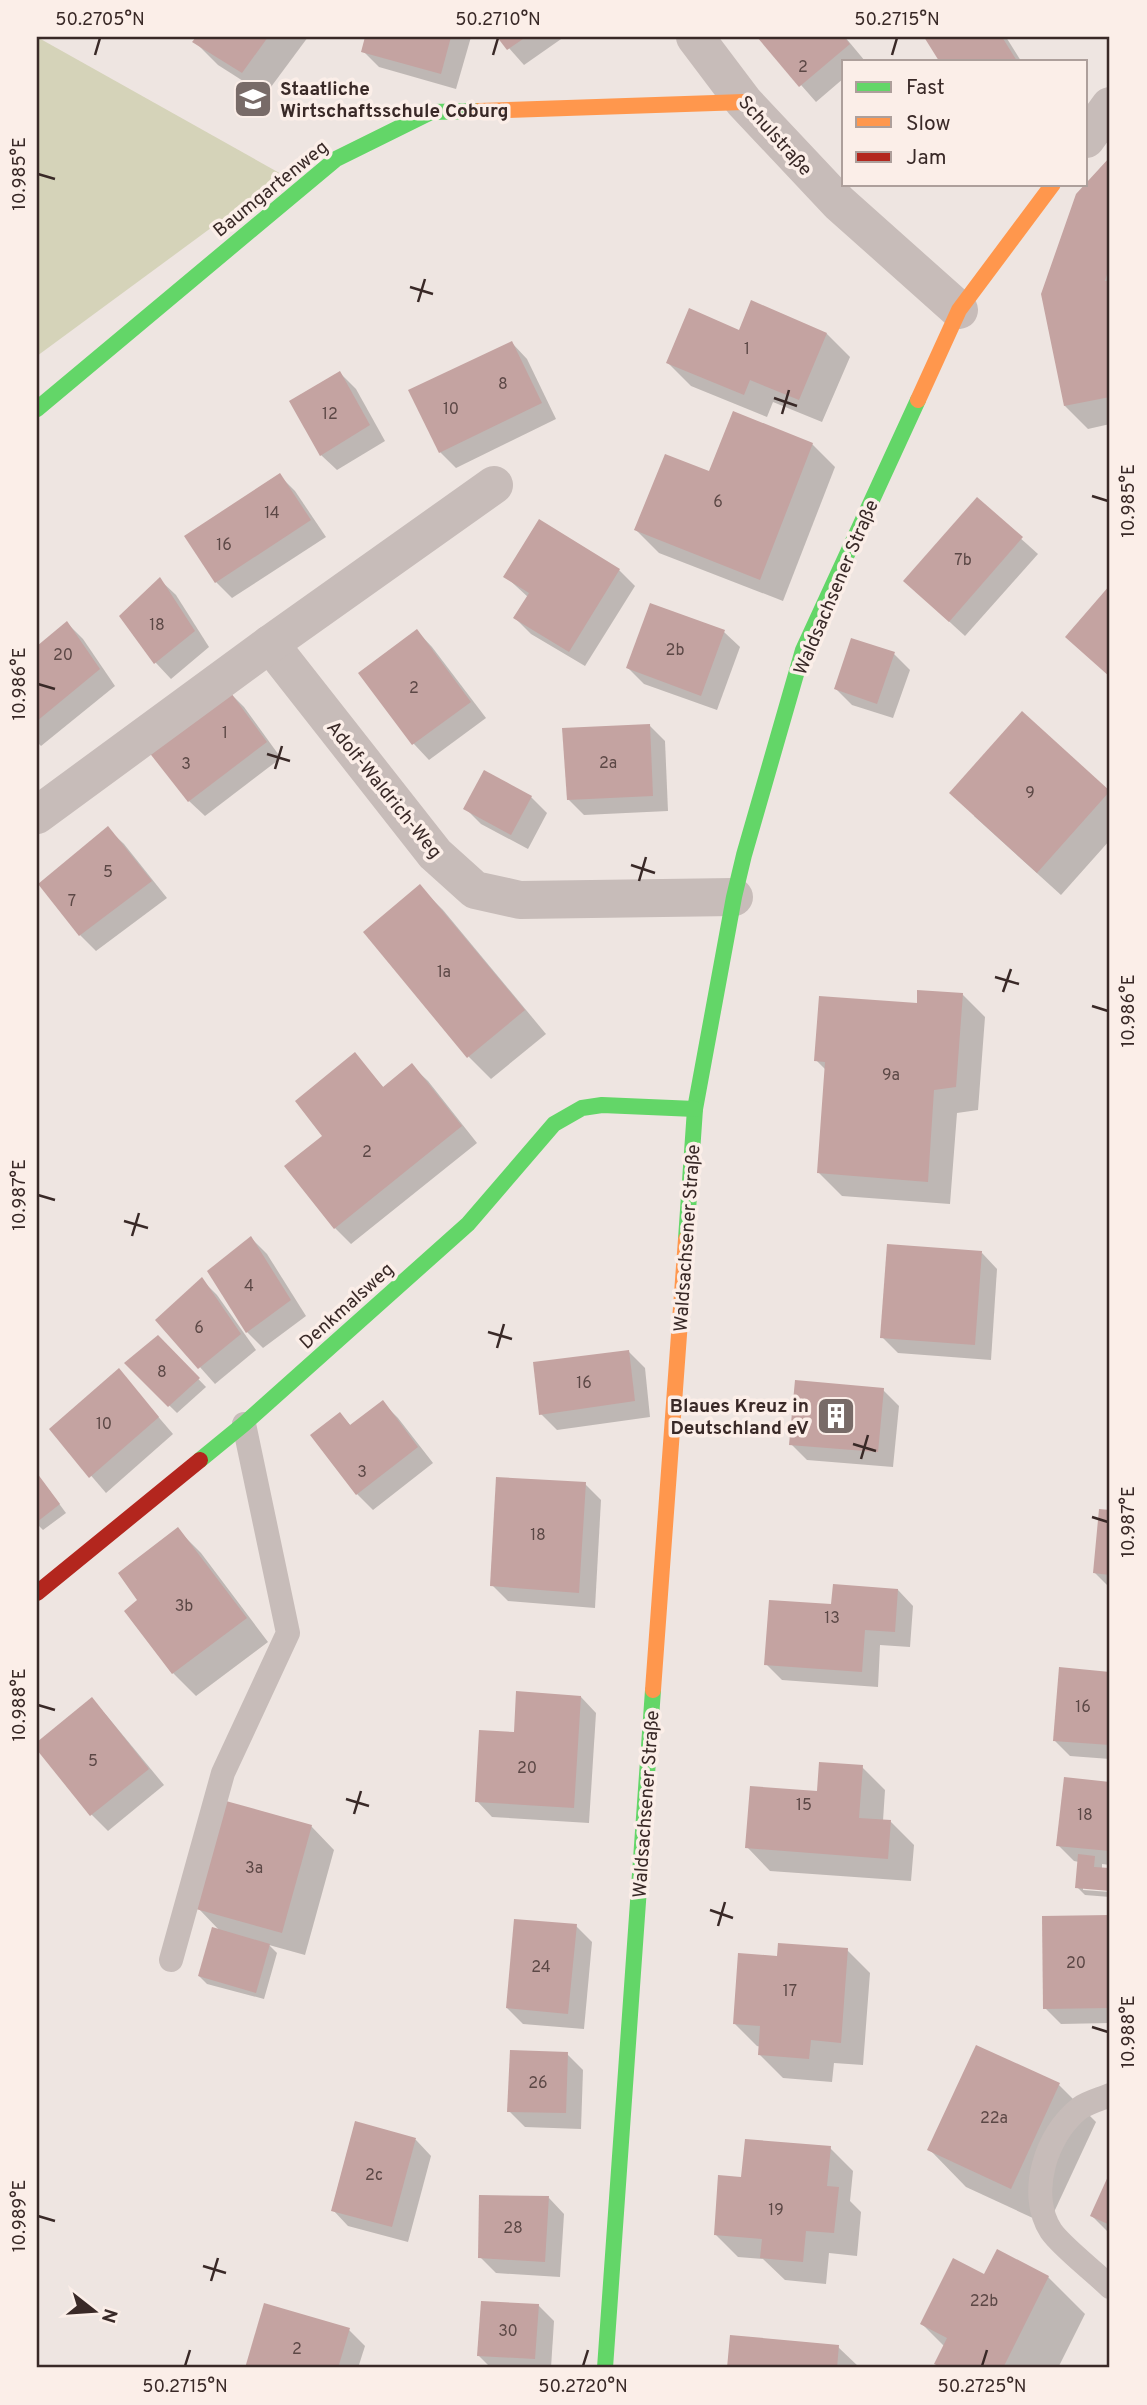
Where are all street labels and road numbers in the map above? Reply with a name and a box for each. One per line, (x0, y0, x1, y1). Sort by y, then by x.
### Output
street label: Schulstraße (732, 91, 817, 181)
street label: Baumgartenweg (209, 136, 334, 243)
street label: Waldsachsener Straße (789, 497, 885, 679)
street label: Adolf-Waldrich-Weg (321, 717, 446, 864)
street label: Waldsachsener Straße (669, 1144, 707, 1333)
street label: Denkmalsweg (295, 1258, 399, 1355)
street label: Waldsachsener Straße (628, 1710, 666, 1899)

